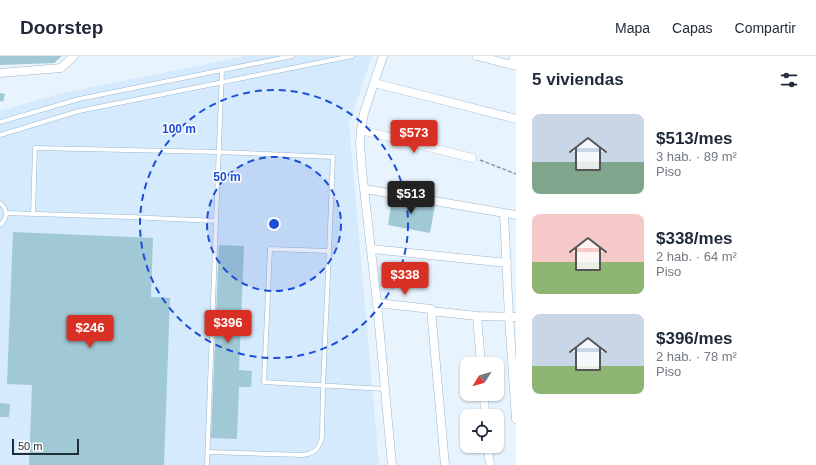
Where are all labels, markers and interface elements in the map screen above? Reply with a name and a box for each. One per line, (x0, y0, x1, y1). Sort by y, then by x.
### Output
text: Doorstep (20, 17, 103, 38)
text: Mapa (615, 20, 650, 36)
text: Capas (672, 20, 713, 36)
text: Compartir (735, 20, 796, 36)
icon: filters (778, 69, 800, 91)
text: 5 viviendas (532, 70, 624, 89)
pin: $573 (390, 120, 438, 154)
text: 100 m (162, 122, 196, 136)
text: $573 (400, 125, 428, 140)
text: $513/mes (656, 129, 733, 148)
icon: home (564, 130, 612, 178)
text: 3 hab. · 89 m² (656, 149, 737, 164)
text: Piso (656, 164, 681, 179)
text: 50 m (213, 170, 241, 184)
pin: $513 (387, 181, 435, 215)
text: $513 (397, 186, 425, 201)
centre of rings (267, 217, 281, 231)
text: $338/mes (656, 229, 733, 248)
icon: home (564, 230, 612, 278)
text: 2 hab. · 64 m² (656, 249, 737, 264)
pin: $338 (381, 262, 429, 296)
text: Piso (656, 264, 681, 279)
text: $338 (391, 267, 419, 282)
pin: $396 (204, 310, 252, 344)
pin: $246 (66, 315, 114, 349)
text: $396 (214, 315, 242, 330)
text: $246 (76, 320, 104, 335)
text: $396/mes (656, 329, 733, 348)
icon: home (564, 330, 612, 378)
text: 2 hab. · 78 m² (656, 349, 737, 364)
north arrow (460, 357, 504, 401)
map controls (460, 357, 504, 453)
text: Piso (656, 364, 681, 379)
button: locate (460, 409, 504, 453)
scale bar (12, 437, 79, 456)
text: 50 m (18, 440, 42, 452)

